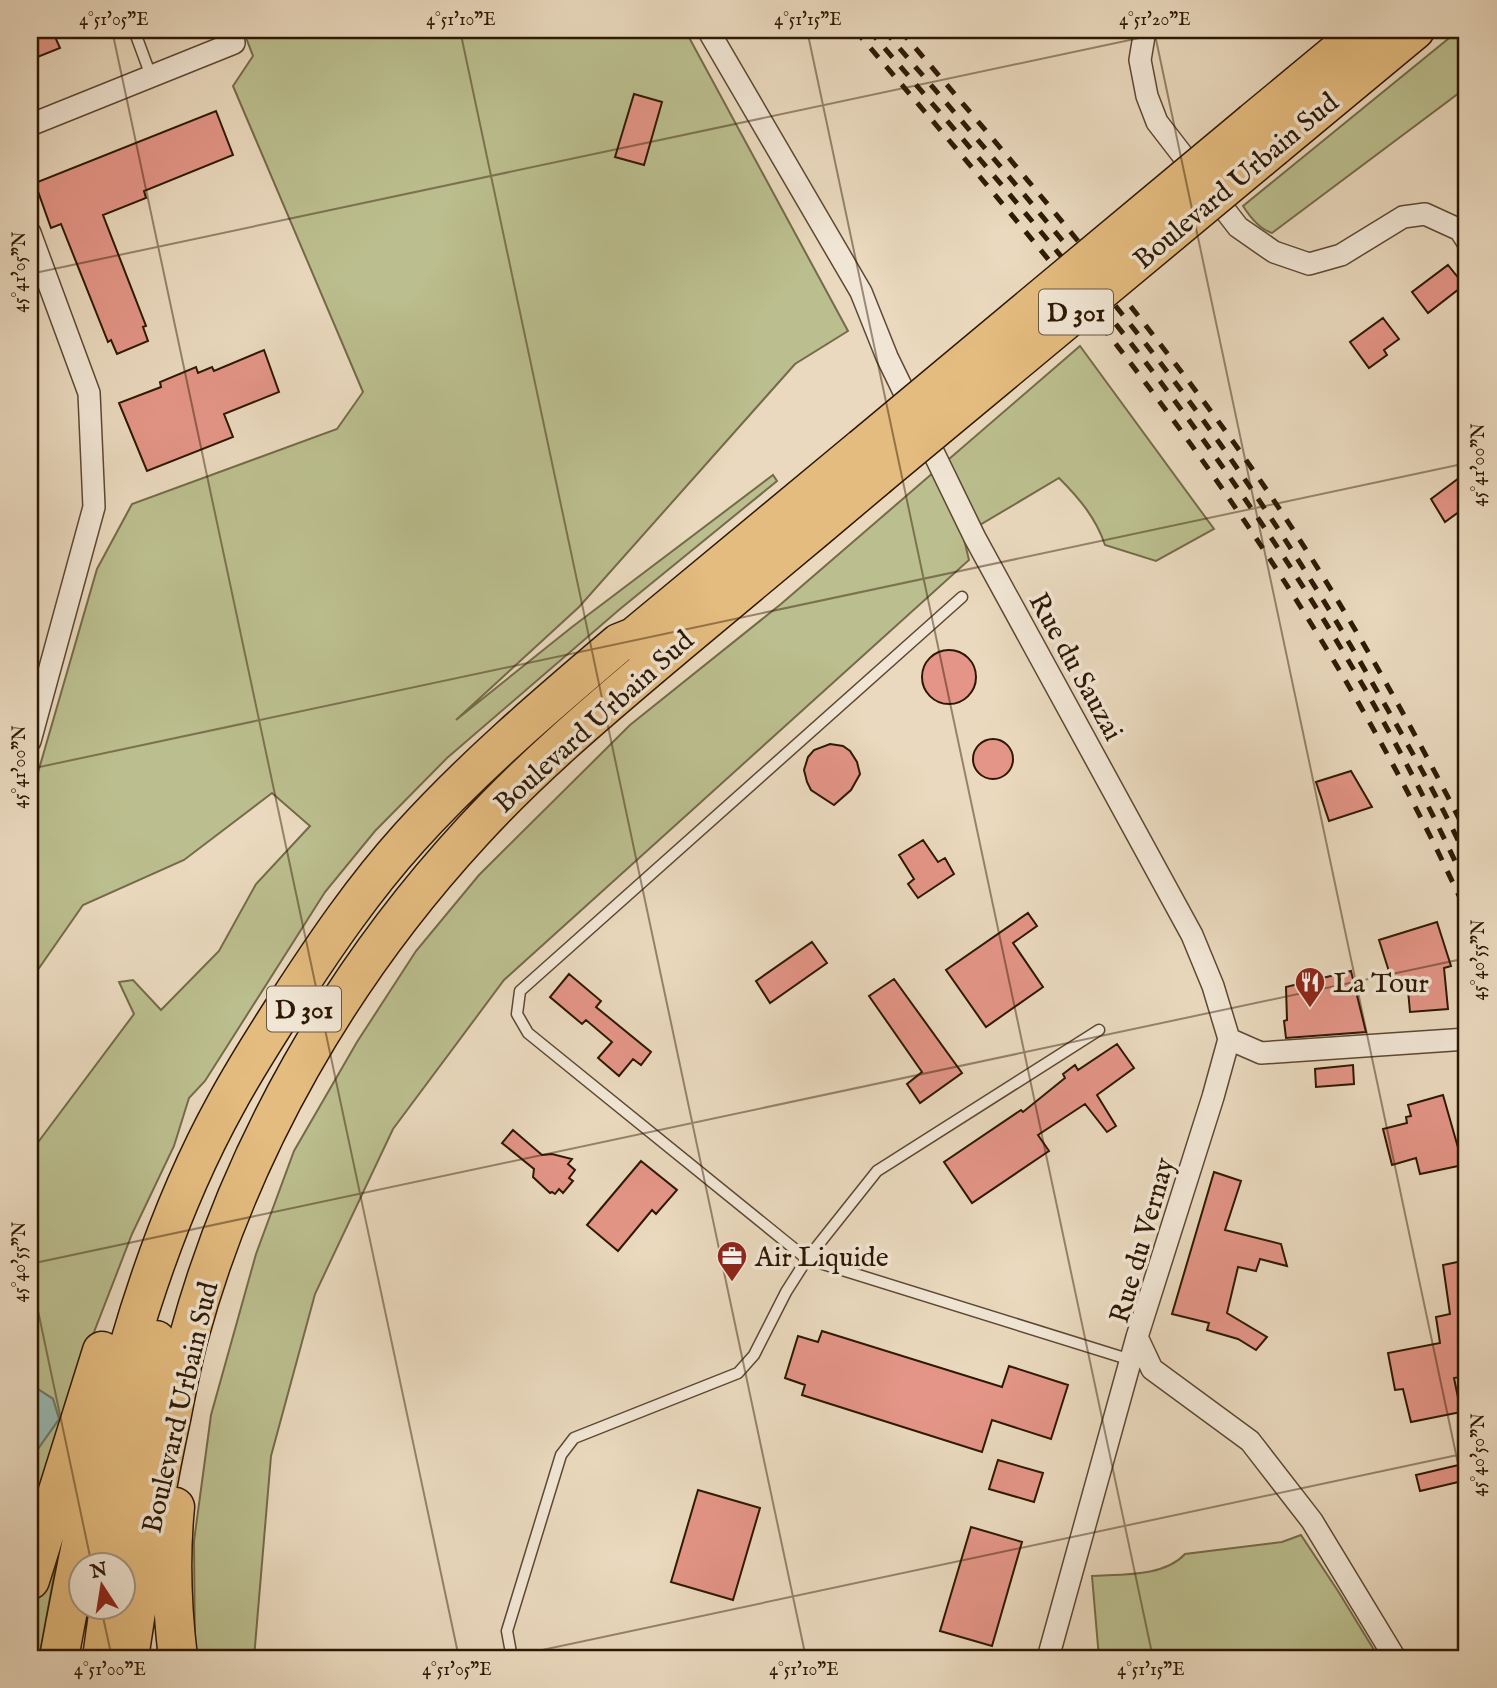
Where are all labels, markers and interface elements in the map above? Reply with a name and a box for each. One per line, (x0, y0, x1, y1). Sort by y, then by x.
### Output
text: 4°51'05"E (79, 9, 149, 32)
text: 4°51'10"E (426, 9, 496, 32)
text: 4°51'15"E (774, 9, 842, 32)
text: 4°51'20"E (1119, 9, 1191, 32)
street label: Boulevard Urbain Sud (1127, 86, 1346, 278)
text: 45°41'05"N (9, 231, 32, 313)
road number: D 301 (1039, 290, 1113, 334)
text: 45°41'00"N (1468, 423, 1491, 507)
street label: Rue du Sauzai (1020, 587, 1130, 747)
street label: Boulevard Urbain Sud (488, 624, 702, 822)
text: 45°41'00"N (9, 725, 32, 809)
text: 45°40'55"N (1468, 919, 1491, 1001)
restaurant icon: La Tour (1293, 965, 1327, 1009)
place label: La Tour (1333, 967, 1429, 1002)
road number: D 301 (267, 986, 341, 1032)
street label: Rue du Vernay (1103, 1154, 1184, 1328)
text: 45°40'55"N (9, 1221, 32, 1303)
office icon: Air Liquide (715, 1239, 749, 1283)
place label: Air Liquide (754, 1241, 889, 1276)
street label: Boulevard Urbain Sud (135, 1278, 227, 1537)
text: 45°40'50"N (1468, 1413, 1491, 1497)
north arrow (66, 1552, 136, 1622)
text: N (87, 1558, 110, 1585)
text: 4°51'00"E (74, 1659, 146, 1682)
text: 4°51'05"E (422, 1659, 492, 1682)
text: 4°51'10"E (769, 1659, 839, 1682)
text: 4°51'15"E (1117, 1659, 1185, 1682)

